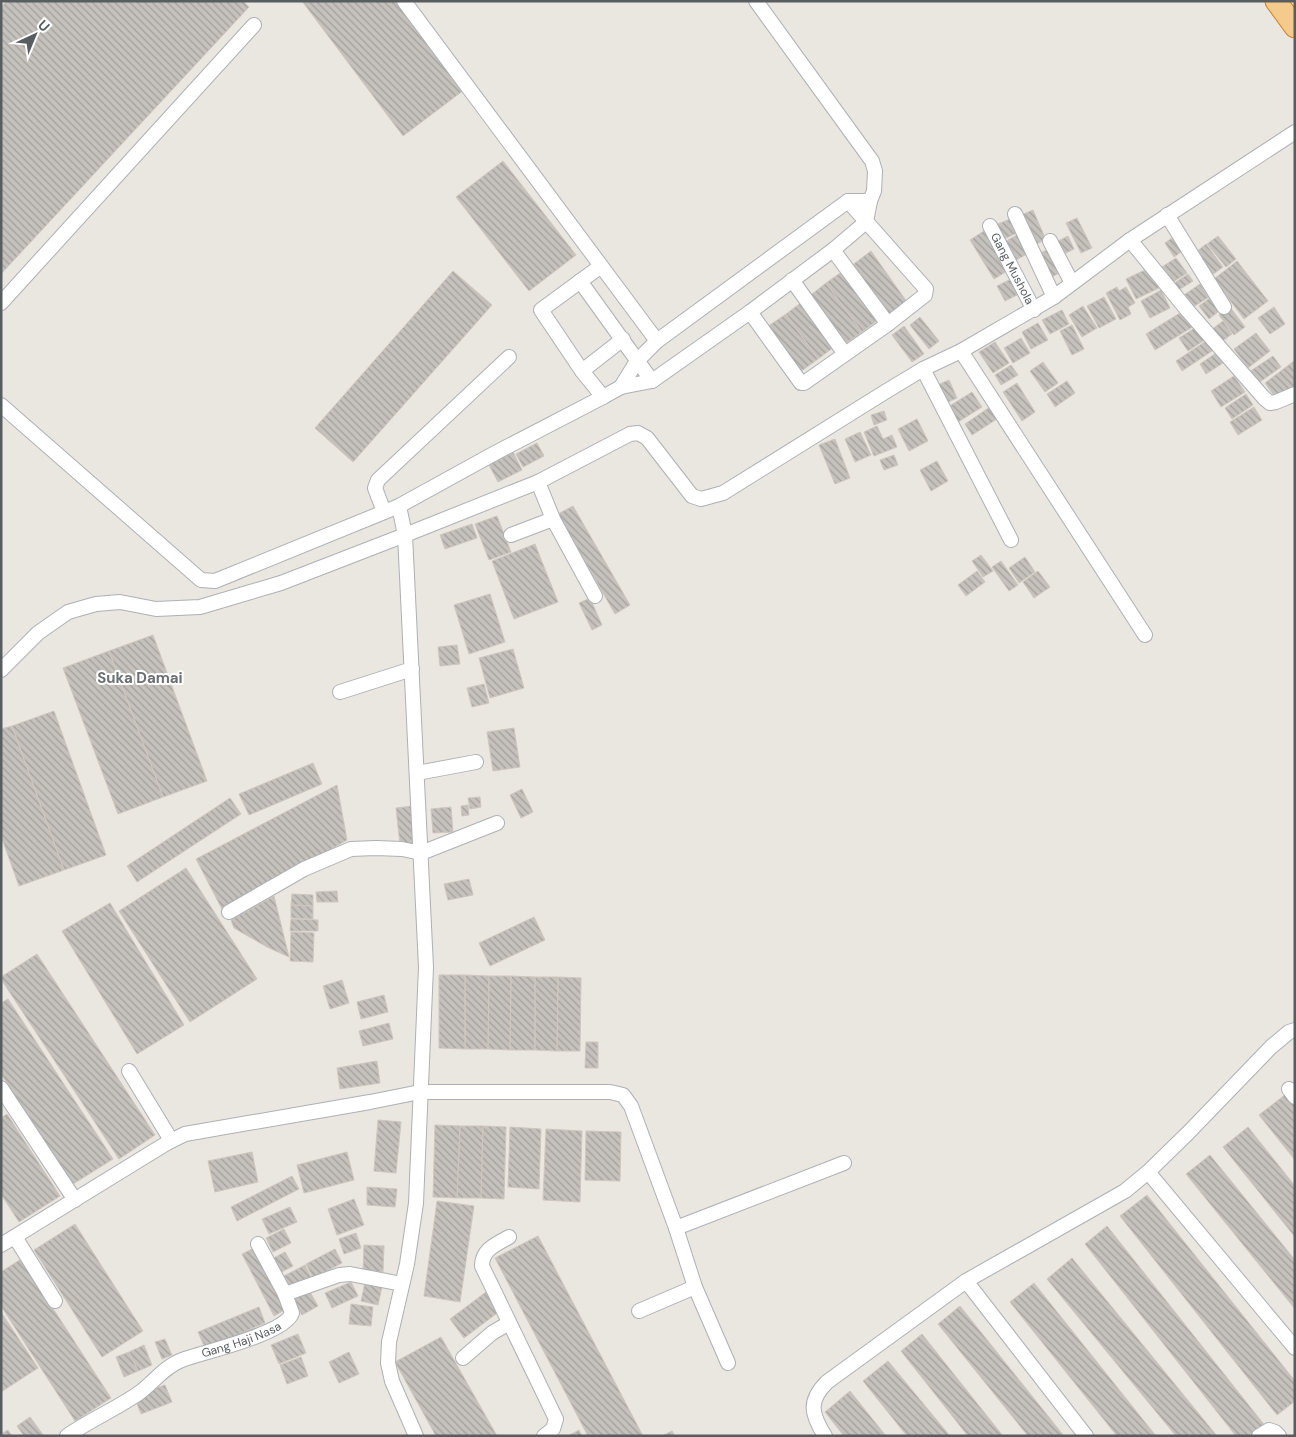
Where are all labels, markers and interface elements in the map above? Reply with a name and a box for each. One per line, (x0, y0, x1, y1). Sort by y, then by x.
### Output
north arrow (10, 10, 60, 60)
text: U (34, 16, 54, 35)
street label: Gang Mushola (987, 230, 1038, 307)
district label: Suka Damai (97, 668, 183, 688)
street label: Gang Haji Nasa (200, 1318, 284, 1361)

